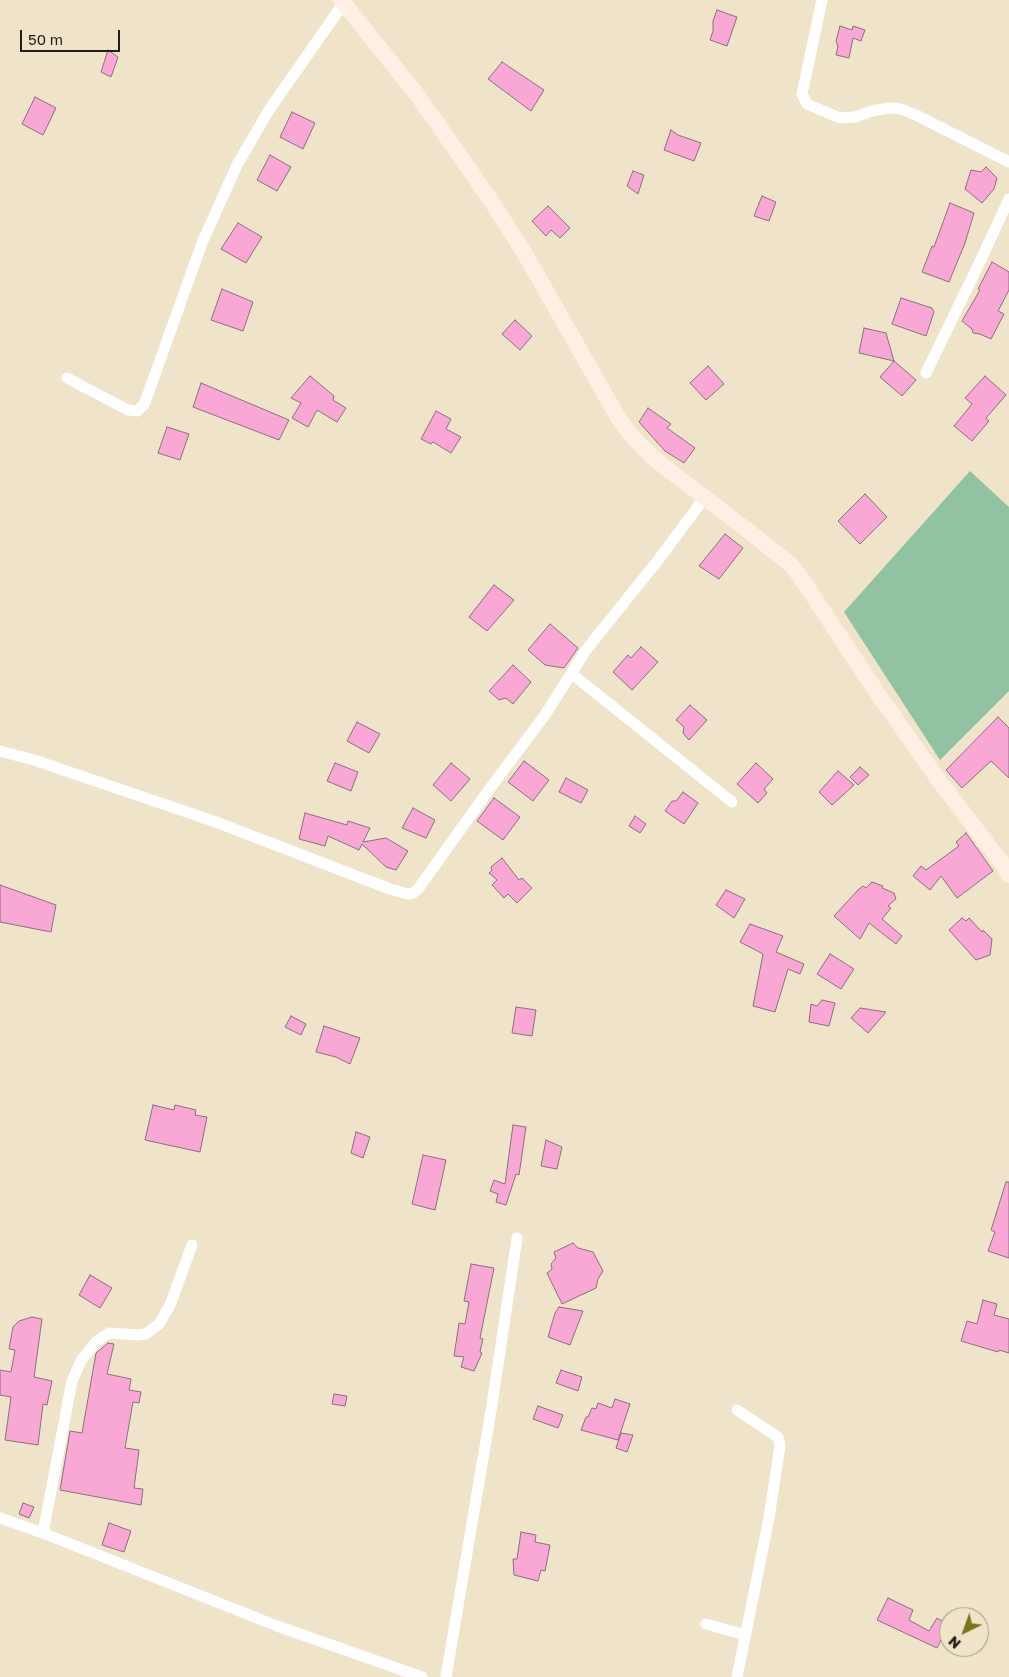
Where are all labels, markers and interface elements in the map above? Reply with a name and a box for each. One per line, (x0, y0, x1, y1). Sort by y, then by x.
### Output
scale bar (22, 20, 122, 52)
text: 50 m (28, 30, 63, 48)
north arrow (939, 1607, 989, 1657)
text: N (945, 1633, 964, 1653)

